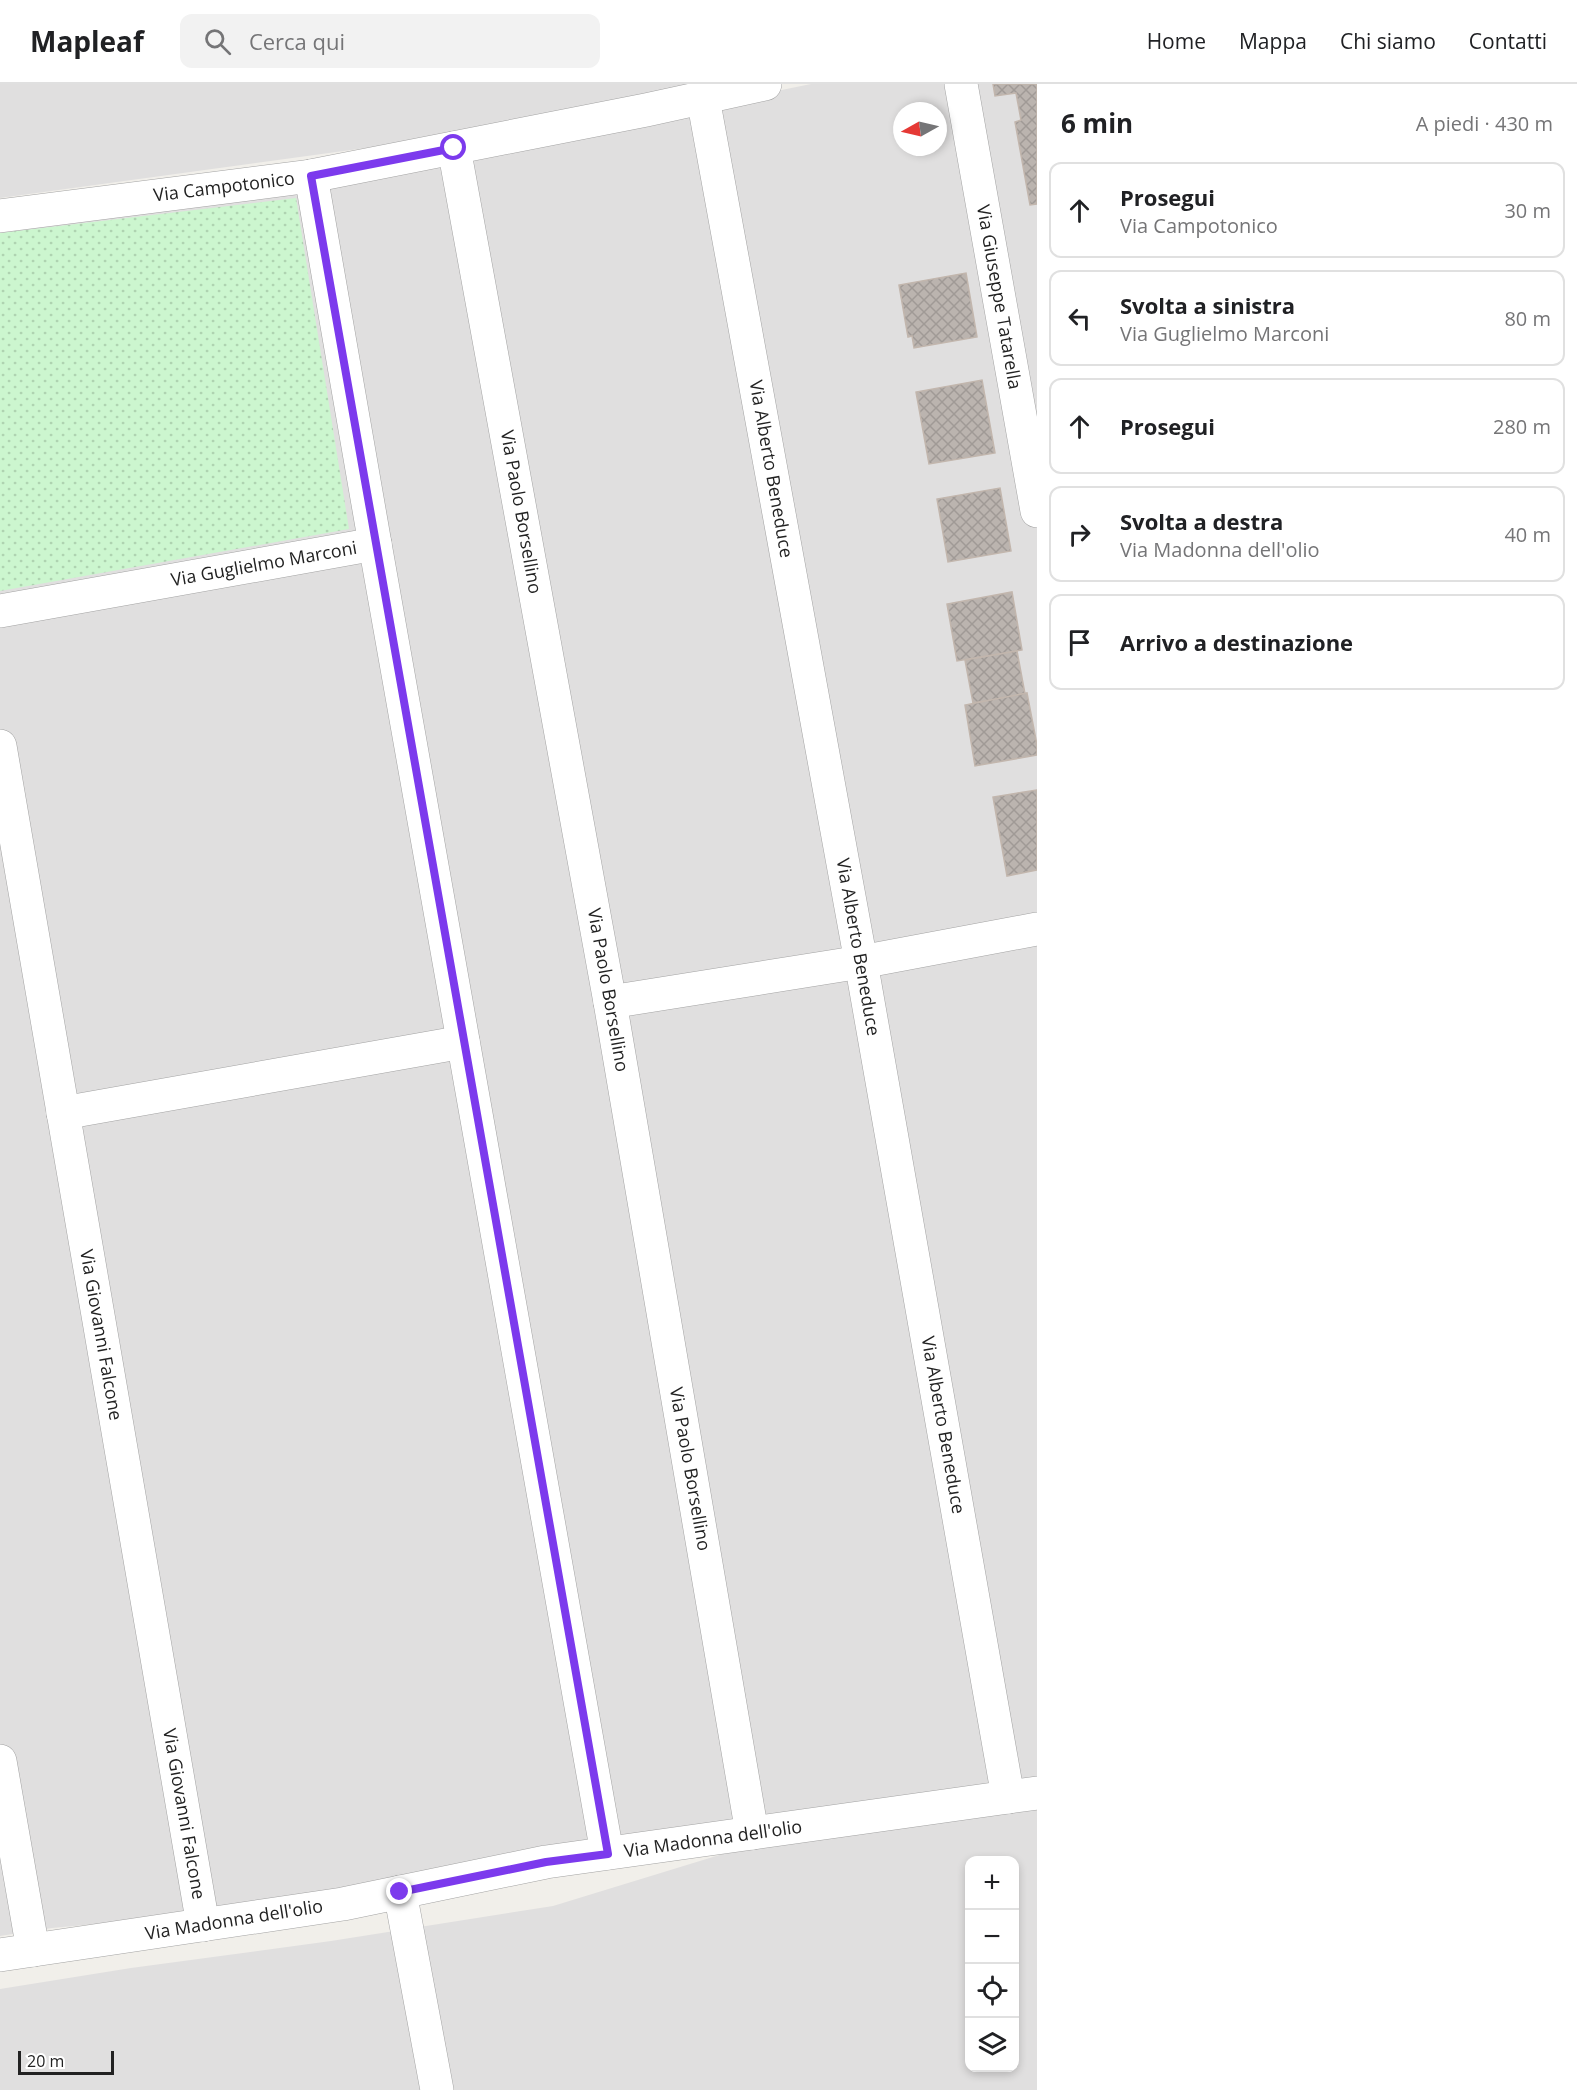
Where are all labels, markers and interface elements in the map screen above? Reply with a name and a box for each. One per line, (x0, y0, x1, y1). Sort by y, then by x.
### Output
search box (180, 14, 600, 68)
text: Mapleaf (30, 22, 144, 60)
icon: search (201, 25, 234, 58)
text: Cerca qui (249, 26, 345, 56)
text: Home (1147, 27, 1206, 55)
text: Mappa (1239, 27, 1307, 55)
text: Chi siamo (1340, 27, 1436, 55)
text: Contatti (1469, 27, 1547, 55)
north arrow (893, 102, 947, 156)
text: 6 min (1061, 105, 1133, 141)
text: A piedi · 430 m (1416, 110, 1553, 137)
route start (440, 134, 466, 160)
street label: Via Campotonico (152, 165, 296, 207)
text: Prosegui (1120, 182, 1215, 212)
icon: ahead (1063, 194, 1096, 227)
text: 30 m (1504, 197, 1551, 224)
street label: Via Giuseppe Tatarella (972, 203, 1028, 391)
text: Via Campotonico (1120, 212, 1278, 239)
text: Svolta a sinistra (1120, 290, 1295, 320)
icon: left (1063, 302, 1096, 335)
text: 80 m (1504, 305, 1551, 332)
text: Via Guglielmo Marconi (1120, 320, 1329, 347)
street label: Via Alberto Beneduce (745, 378, 799, 560)
icon: ahead (1063, 410, 1096, 443)
text: Prosegui (1120, 411, 1215, 441)
text: 280 m (1493, 413, 1551, 440)
street label: Via Paolo Borsellino (496, 428, 548, 595)
text: Svolta a destra (1120, 506, 1283, 536)
icon: right (1063, 518, 1096, 551)
text: 40 m (1504, 521, 1551, 548)
street label: Via Guglielmo Marconi (169, 535, 359, 591)
text: Via Madonna dell'olio (1120, 536, 1320, 563)
icon: arrive (1063, 626, 1096, 659)
text: Arrivo a destinazione (1120, 627, 1353, 657)
street label: Via Alberto Beneduce (832, 856, 886, 1038)
street label: Via Paolo Borsellino (583, 906, 635, 1073)
street label: Via Giovanni Falcone (75, 1247, 129, 1422)
street label: Via Alberto Beneduce (917, 1334, 971, 1516)
street label: Via Paolo Borsellino (665, 1385, 717, 1552)
street label: Via Giovanni Falcone (158, 1726, 212, 1901)
street label: Via Madonna dell'olio (622, 1814, 803, 1862)
map controls (965, 1856, 1019, 2072)
button: + (965, 1856, 1019, 1910)
route end (386, 1878, 412, 1904)
street label: Via Madonna dell'olio (143, 1893, 324, 1945)
button: − (965, 1910, 1019, 1964)
button: locate (965, 1964, 1019, 2018)
button: layers (965, 2018, 1019, 2072)
scale bar (18, 2048, 114, 2076)
text: 20 m (27, 2050, 64, 2072)

